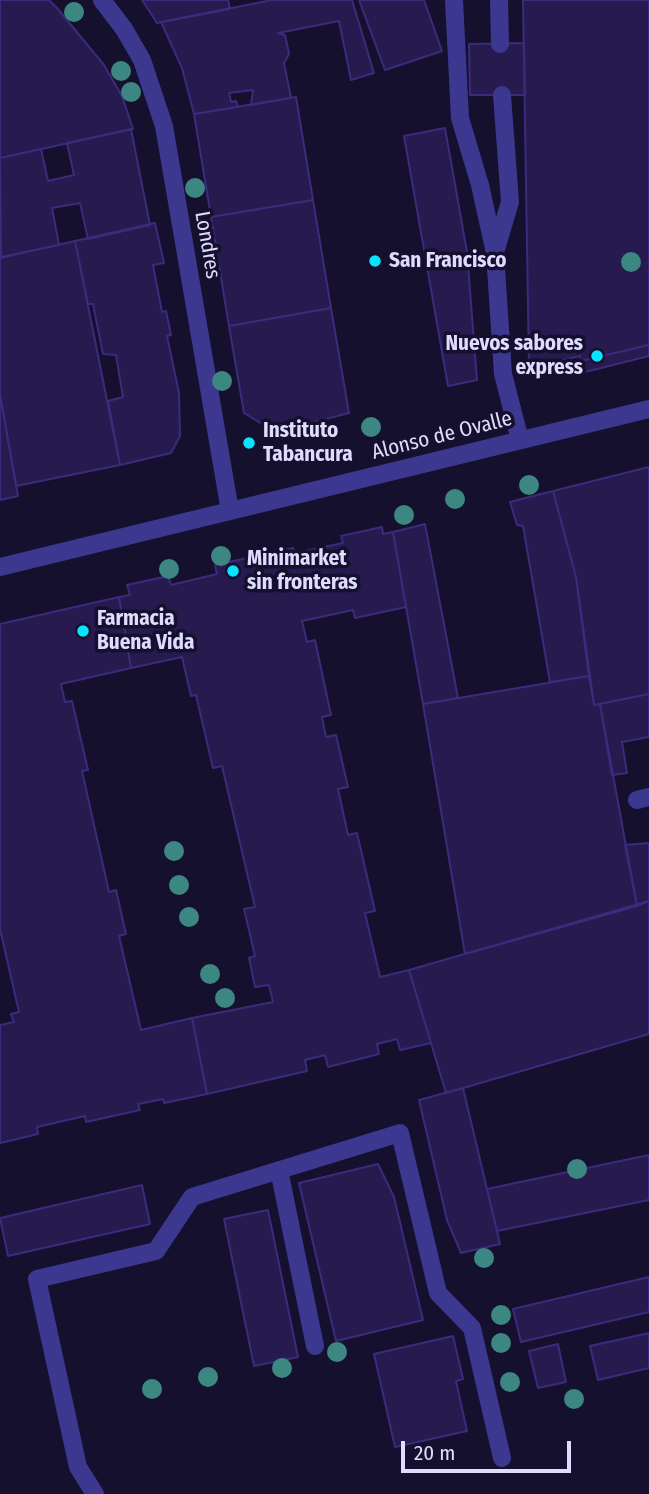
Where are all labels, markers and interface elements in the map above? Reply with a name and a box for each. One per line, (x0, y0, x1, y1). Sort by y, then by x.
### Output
street label: Londres (189, 209, 225, 281)
place label: San Francisco (389, 248, 506, 274)
marker: San Francisco (367, 253, 383, 269)
place label: Nuevos sabores express (445, 331, 583, 381)
marker: Nuevos sabores express (589, 348, 605, 364)
street label: Alonso de Ovalle (369, 406, 515, 466)
place label: Instituto Tabancura (263, 418, 353, 468)
marker: Instituto Tabancura (241, 435, 257, 451)
place label: Minimarket sin fronteras (247, 546, 358, 596)
marker: Minimarket sin fronteras (225, 563, 241, 579)
place label: Farmacia Buena Vida (97, 606, 194, 656)
marker: Farmacia Buena Vida (75, 623, 91, 639)
scale bar (404, 1428, 574, 1472)
text: 20 m (414, 1440, 455, 1466)

